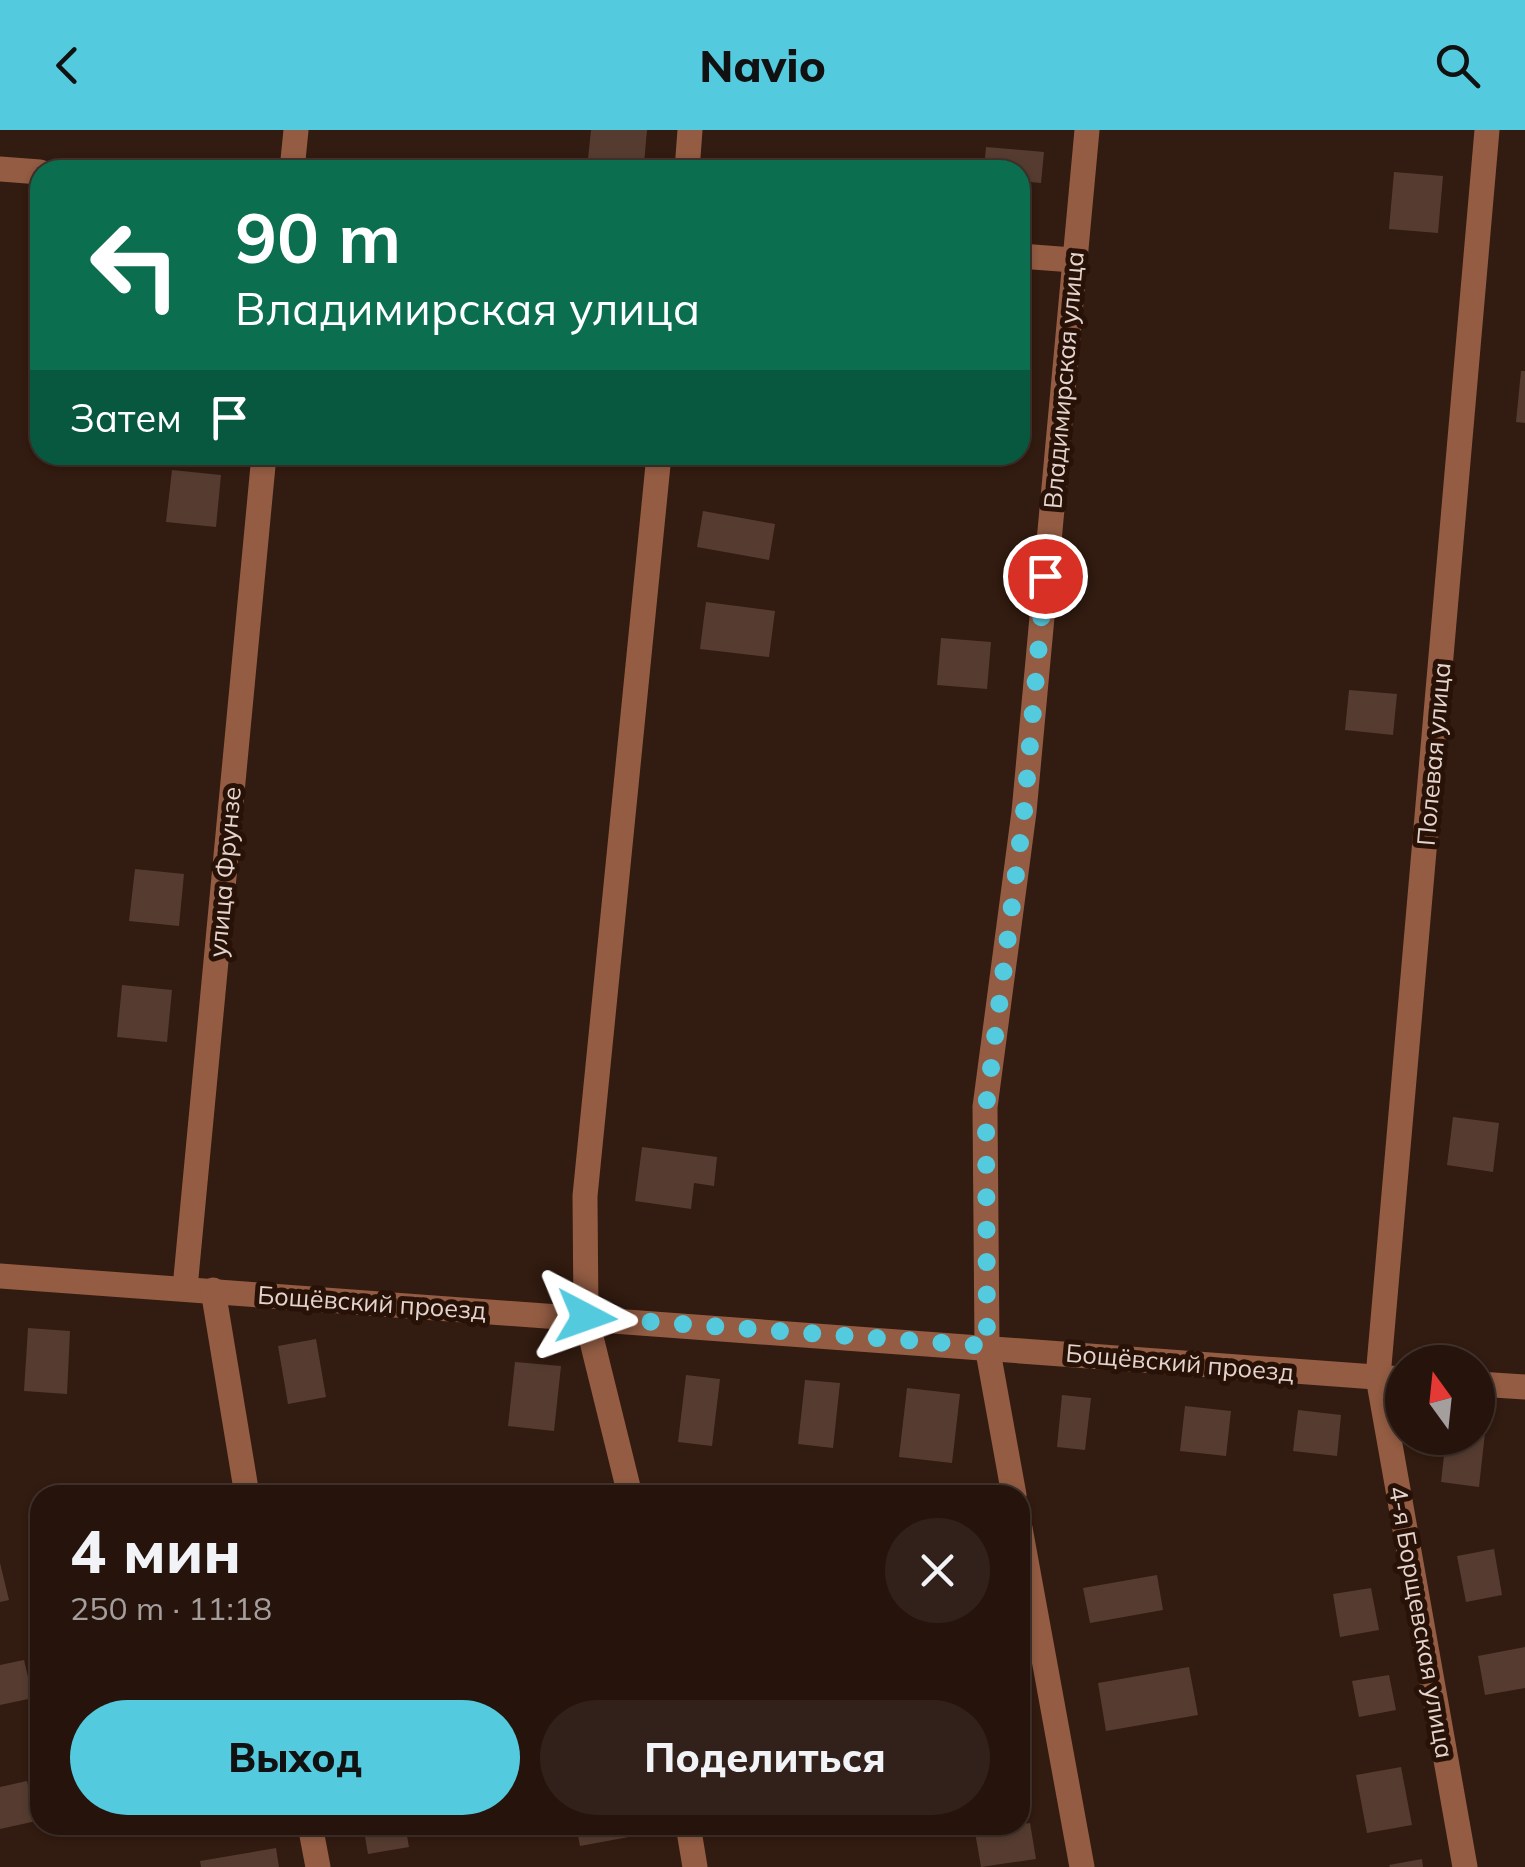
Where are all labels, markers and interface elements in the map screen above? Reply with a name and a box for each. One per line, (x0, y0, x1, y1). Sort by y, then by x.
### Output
text: Navio (699, 37, 826, 93)
icon: back (40, 38, 95, 93)
icon: search (1430, 38, 1485, 93)
text: 90 m (235, 193, 401, 281)
icon: left (70, 200, 200, 330)
street label: Владимирская улица (1036, 250, 1090, 510)
text: Владимирская улица (235, 280, 700, 336)
icon: arrive (202, 390, 257, 445)
text: Затем (70, 394, 182, 442)
pin (1003, 534, 1088, 619)
icon: arrive (1018, 549, 1073, 604)
street label: Полевая улица (1410, 661, 1456, 847)
street label: улица Фрунзе (201, 785, 247, 959)
position arrow (534, 1265, 638, 1369)
street label: Бощёвский проезд (257, 1279, 487, 1325)
street label: Бощёвский проезд (1064, 1337, 1296, 1387)
north arrow (1385, 1345, 1495, 1455)
map controls (1385, 1345, 1495, 1455)
street label: 4-я Борщевская улица (1383, 1483, 1461, 1761)
text: 4 мин (70, 1513, 241, 1588)
button: close (885, 1518, 990, 1623)
text: 250 m · 11:18 (70, 1588, 272, 1628)
button: Выход (70, 1700, 520, 1815)
button: Поделиться (540, 1700, 990, 1815)

